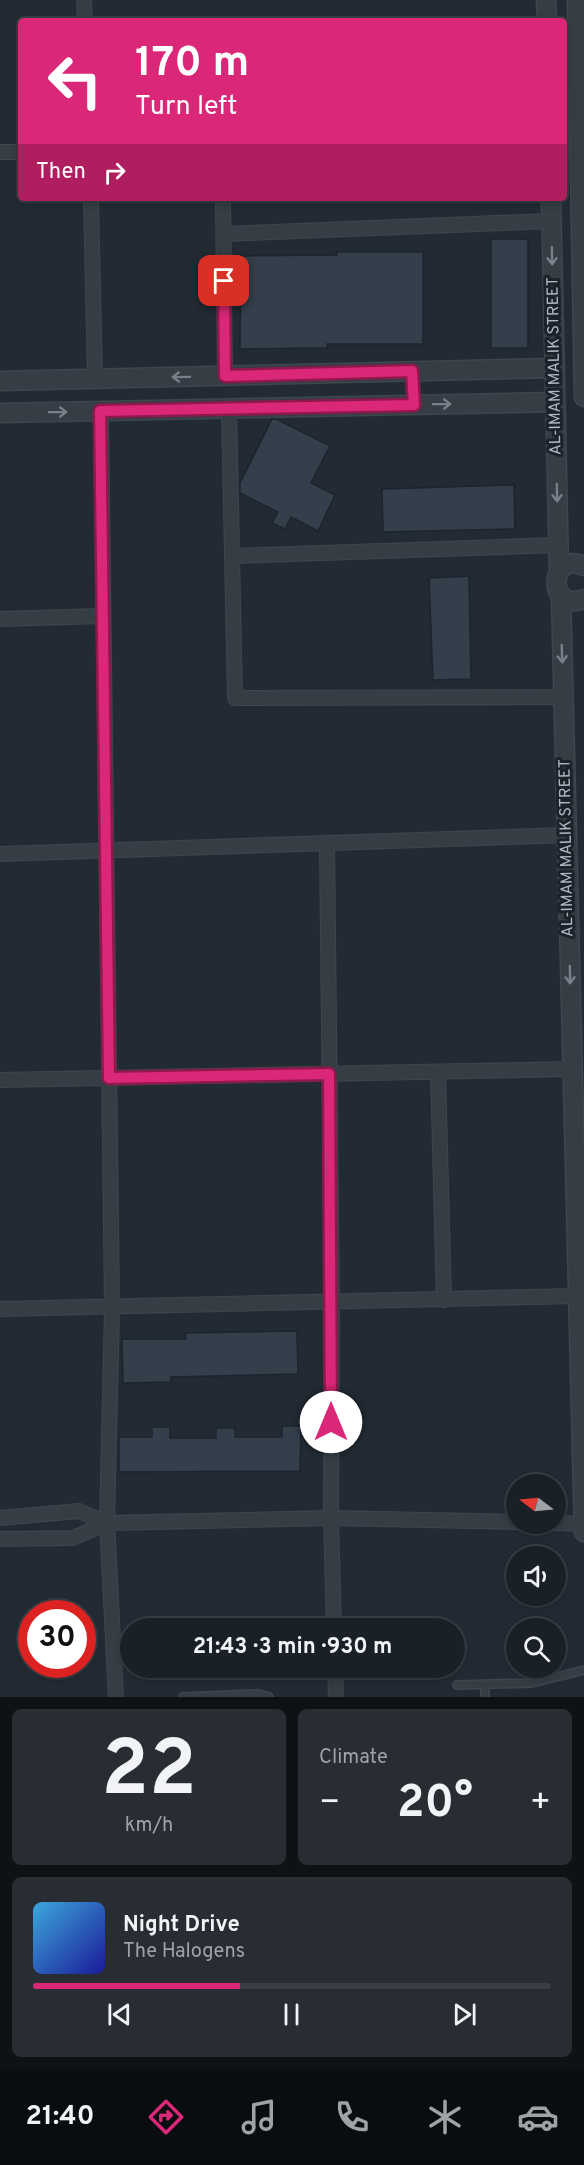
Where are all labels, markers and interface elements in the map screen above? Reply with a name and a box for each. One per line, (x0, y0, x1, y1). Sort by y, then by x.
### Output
text: 170 m (135, 38, 249, 91)
icon: left (36, 42, 114, 120)
text: Turn left (135, 90, 237, 124)
icon: right (98, 156, 131, 189)
text: Then (36, 159, 86, 186)
one-way arrow (546, 246, 558, 266)
pin (198, 255, 249, 306)
icon: arrive (207, 264, 240, 297)
street label: AL-IMAM MALIK STREET (543, 277, 567, 455)
one-way arrow (172, 371, 192, 382)
one-way arrow (432, 398, 452, 410)
one-way arrow (48, 406, 68, 418)
one-way arrow (552, 483, 563, 503)
one-way arrow (557, 643, 568, 663)
street label: AL-IMAM MALIK STREET (555, 759, 579, 937)
one-way arrow (564, 964, 576, 984)
position arrow (299, 1390, 363, 1454)
north arrow (506, 1474, 566, 1534)
map controls (506, 1474, 566, 1678)
button: sound (506, 1546, 566, 1606)
speed limit sign: 30 (18, 1600, 96, 1678)
button: search (506, 1618, 566, 1678)
text: 21:43 · 3 min · 930 m (193, 1634, 392, 1661)
text: 22 (101, 1724, 197, 1823)
text: Climate (319, 1745, 388, 1771)
text: 20° (397, 1776, 473, 1833)
text: − (319, 1783, 340, 1825)
text: + (530, 1783, 551, 1825)
text: km/h (125, 1813, 173, 1839)
text: Night Drive (123, 1912, 240, 1939)
text: The Halogens (123, 1939, 245, 1965)
icon: previous (103, 1998, 136, 2031)
icon: pause (275, 1998, 308, 2031)
icon: next (448, 1998, 481, 2031)
icon: directions (145, 2096, 187, 2138)
icon: music (238, 2096, 280, 2138)
icon: phone (331, 2096, 373, 2138)
icon: climate (424, 2096, 466, 2138)
icon: car (517, 2096, 559, 2138)
text: 21:40 (25, 2100, 94, 2134)

